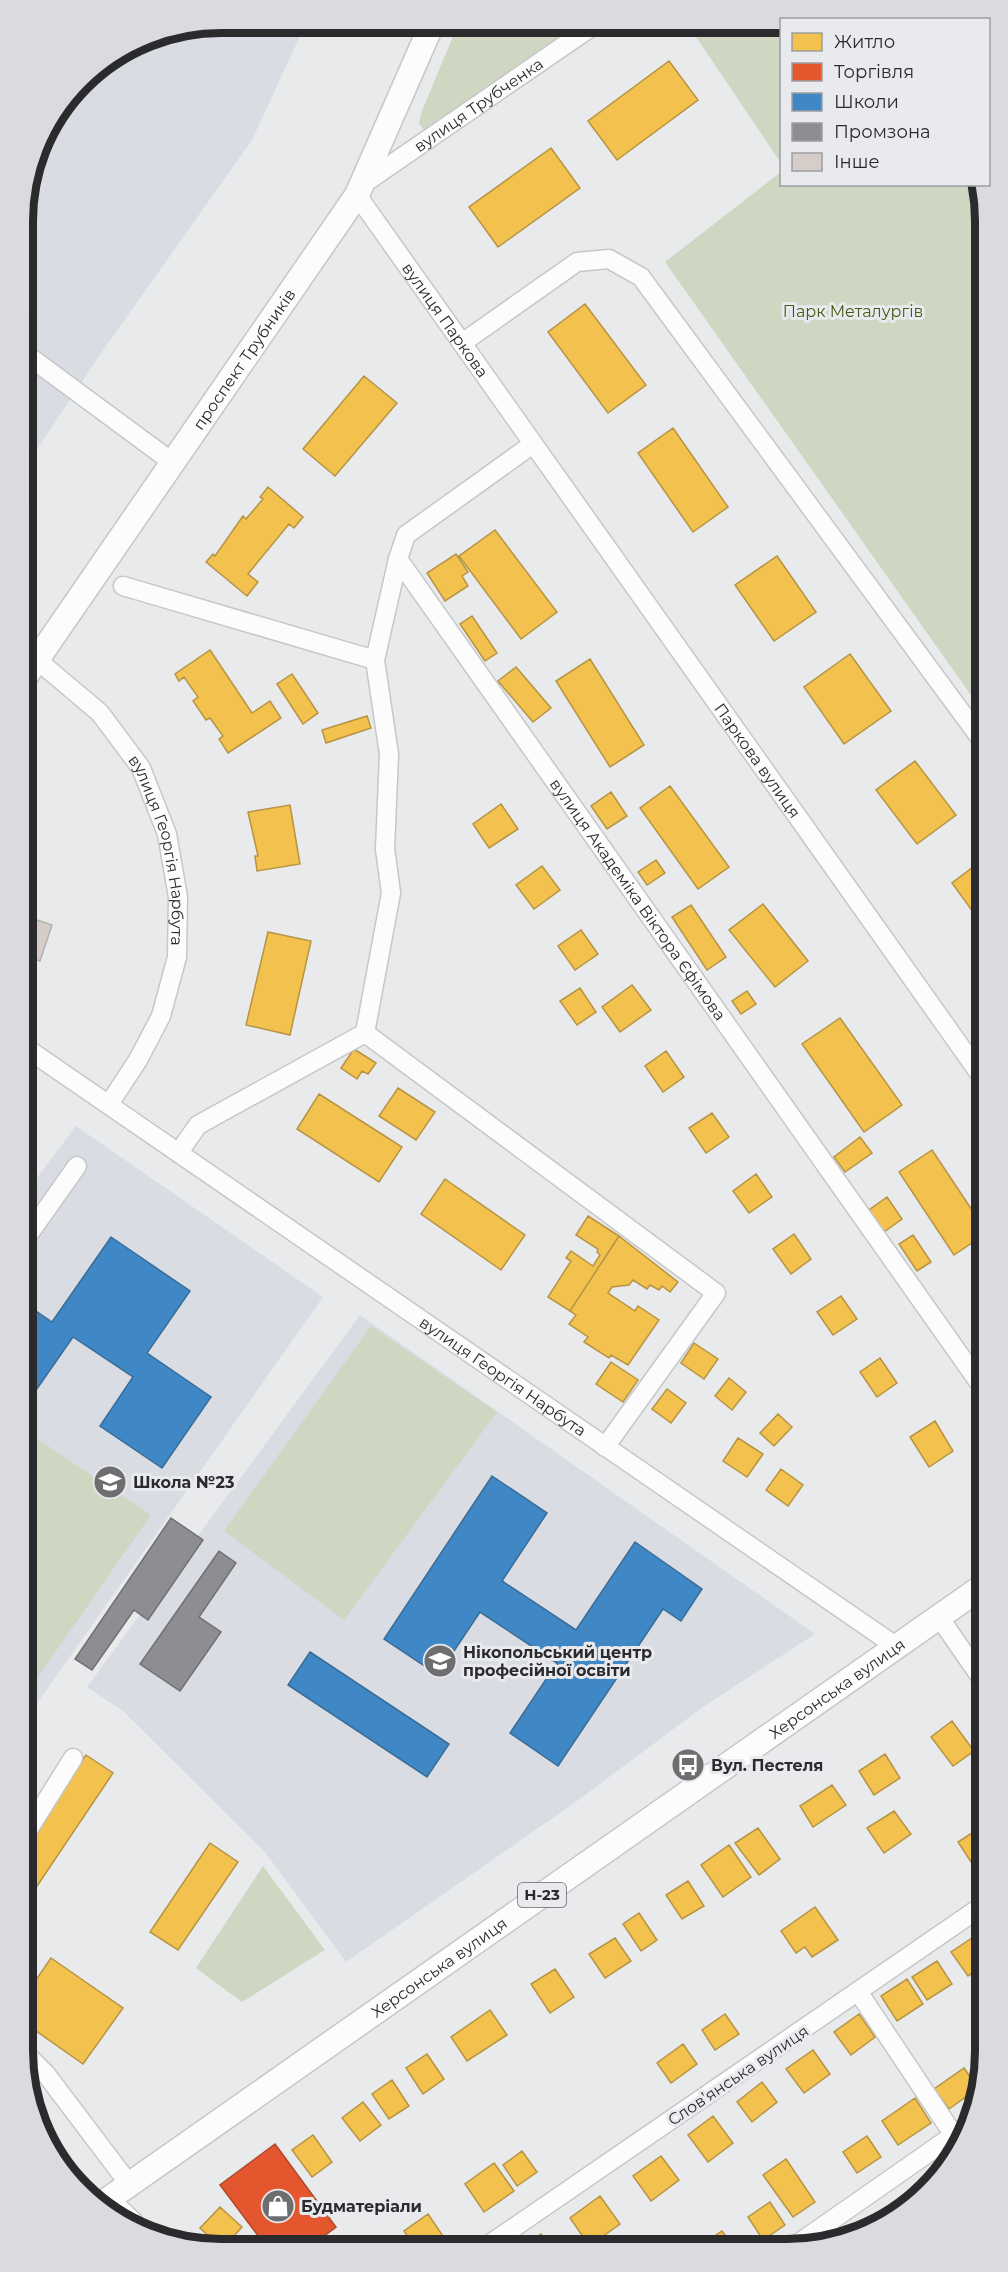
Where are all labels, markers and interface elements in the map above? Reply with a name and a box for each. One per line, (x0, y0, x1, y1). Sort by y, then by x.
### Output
legend (780, 18, 990, 186)
text: Житло (834, 31, 895, 53)
street label: вулиця Трубченка (410, 54, 547, 156)
text: Торгівля (834, 61, 914, 83)
text: Школи (834, 91, 899, 113)
text: Промзона (834, 121, 931, 143)
text: Інше (834, 151, 880, 173)
street label: вулиця Паркова (398, 259, 492, 381)
street label: проспект Трубників (189, 285, 300, 434)
park label: Парк Металургів (783, 302, 923, 321)
street label: Паркова вулиця (710, 700, 804, 822)
street label: вулиця Георгія Нарбута (124, 751, 187, 946)
street label: вулиця Академіка Віктора Єфімова (546, 775, 730, 1024)
street label: вулиця Георгія Нарбута (416, 1313, 590, 1440)
school or university icon: Школа №23 (92, 1464, 128, 1500)
place label: Школа №23 (133, 1473, 235, 1492)
street label: Херсонська вулиця (766, 1635, 909, 1743)
school or university icon: Нікопольський центр професійної освіти (422, 1643, 458, 1679)
place label: Нікопольський центр професійної освіти (463, 1643, 652, 1680)
bus stop icon: Вул. Пестеля (670, 1747, 706, 1783)
place label: Вул. Пестеля (711, 1756, 823, 1775)
road number: Н-23 (518, 1883, 566, 1907)
street label: Херсонська вулиця (368, 1914, 511, 2022)
street label: Словʼянська вулиця (664, 2021, 812, 2130)
shop icon: Будматеріали (260, 2188, 296, 2224)
place label: Будматеріали (301, 2197, 422, 2216)

